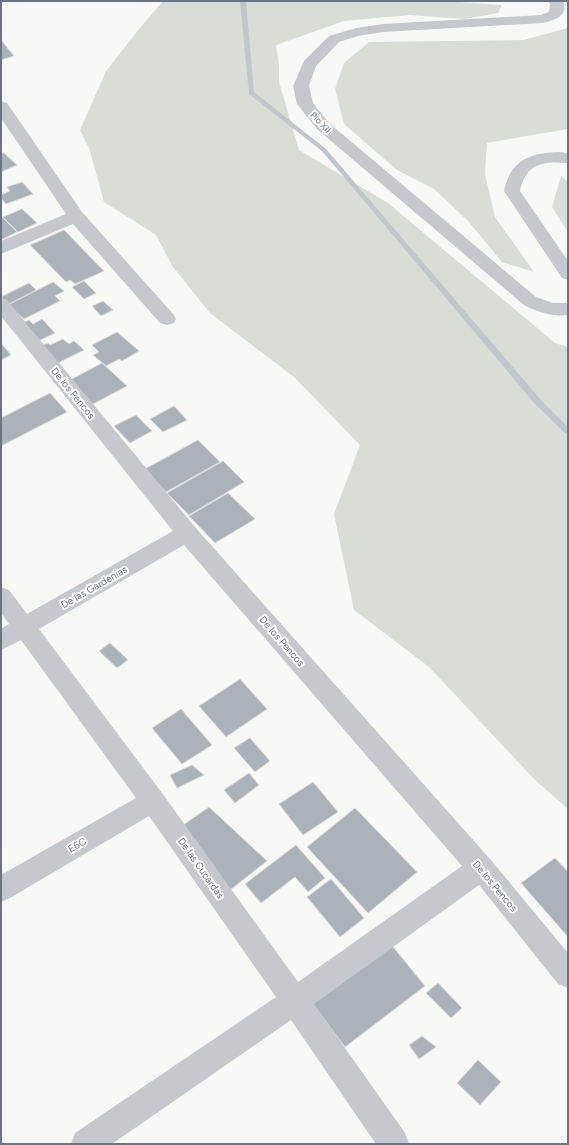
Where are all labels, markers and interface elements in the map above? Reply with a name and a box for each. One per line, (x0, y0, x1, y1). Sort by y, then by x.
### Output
street label: Pío XII (308, 109, 334, 135)
street label: De los Pencos (48, 365, 98, 422)
street label: De las Gardenias (59, 563, 130, 611)
street label: De los Pencos (257, 613, 308, 669)
street label: E6C (66, 835, 88, 855)
street label: De las Cucardas (175, 835, 227, 901)
street label: De los Pencos (470, 858, 520, 914)

